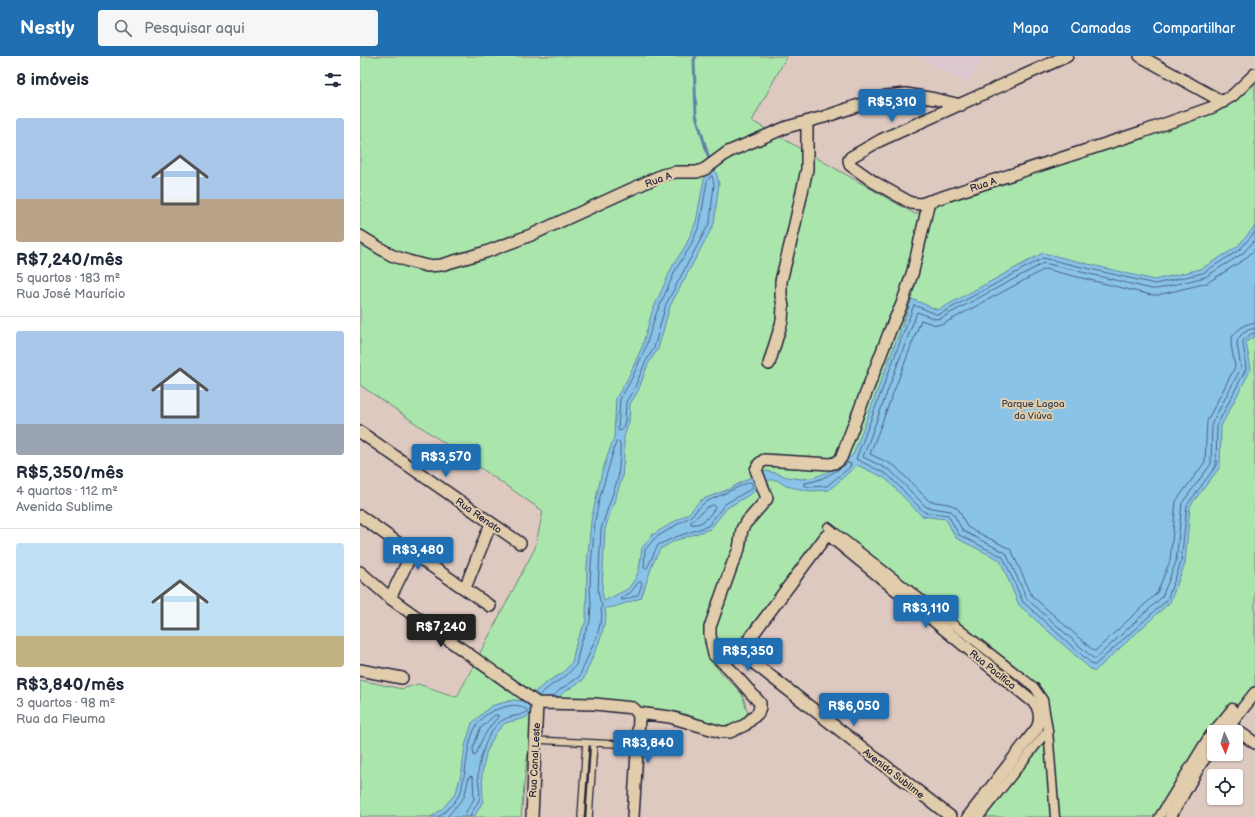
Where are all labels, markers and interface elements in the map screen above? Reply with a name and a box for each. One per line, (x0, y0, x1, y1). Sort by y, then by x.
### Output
search box (98, 10, 378, 46)
text: Nestly (20, 17, 74, 40)
icon: search (112, 17, 134, 39)
text: Pesquisar aqui (144, 19, 245, 38)
text: Mapa (1013, 20, 1049, 37)
text: Camadas (1071, 20, 1131, 37)
text: Compartilhar (1153, 20, 1235, 37)
icon: filters (322, 69, 344, 91)
text: 8 imóveis (16, 70, 89, 90)
pin: R$5,310 (855, 89, 929, 123)
text: R$5,310 (867, 94, 917, 110)
icon: home (144, 144, 216, 216)
street label: Rua A (644, 169, 674, 190)
street label: Rua A (969, 175, 999, 195)
text: R$7,240/mês (16, 250, 123, 270)
text: 5 quartos · 183 m² (16, 270, 120, 286)
text: Rua José Maurício (16, 286, 125, 302)
icon: home (144, 357, 216, 429)
park label: Parque Lagoa da Viúva (1001, 398, 1065, 422)
pin: R$3,570 (409, 444, 483, 478)
text: R$3,570 (421, 449, 471, 465)
text: R$5,350/mês (16, 463, 124, 483)
text: 4 quartos · 112 m² (16, 483, 118, 499)
street label: Rua Renato (453, 495, 504, 536)
text: Avenida Sublime (16, 499, 113, 515)
pin: R$3,480 (381, 537, 455, 571)
text: R$3,480 (392, 542, 444, 558)
icon: home (144, 569, 216, 641)
pin: R$3,110 (889, 595, 963, 629)
text: R$3,110 (903, 600, 950, 616)
pin: R$7,240 (404, 614, 478, 648)
text: R$7,240 (416, 619, 466, 635)
pin: R$5,350 (711, 638, 785, 672)
text: R$5,350 (722, 643, 774, 659)
street label: Rua Pacífica (967, 647, 1018, 692)
text: R$3,840/mês (16, 675, 124, 695)
pin: R$6,050 (817, 693, 891, 727)
text: 3 quartos · 98 m² (16, 695, 115, 711)
text: R$6,050 (828, 698, 880, 714)
text: Rua da Fleuma (16, 711, 105, 727)
street label: Rua Canal Leste (527, 722, 543, 798)
north arrow (1207, 725, 1243, 761)
map controls (1207, 725, 1243, 805)
pin: R$3,840 (611, 730, 685, 764)
text: R$3,840 (622, 735, 674, 751)
street label: Avenida Sublime (860, 746, 926, 801)
button: locate (1207, 769, 1243, 805)

